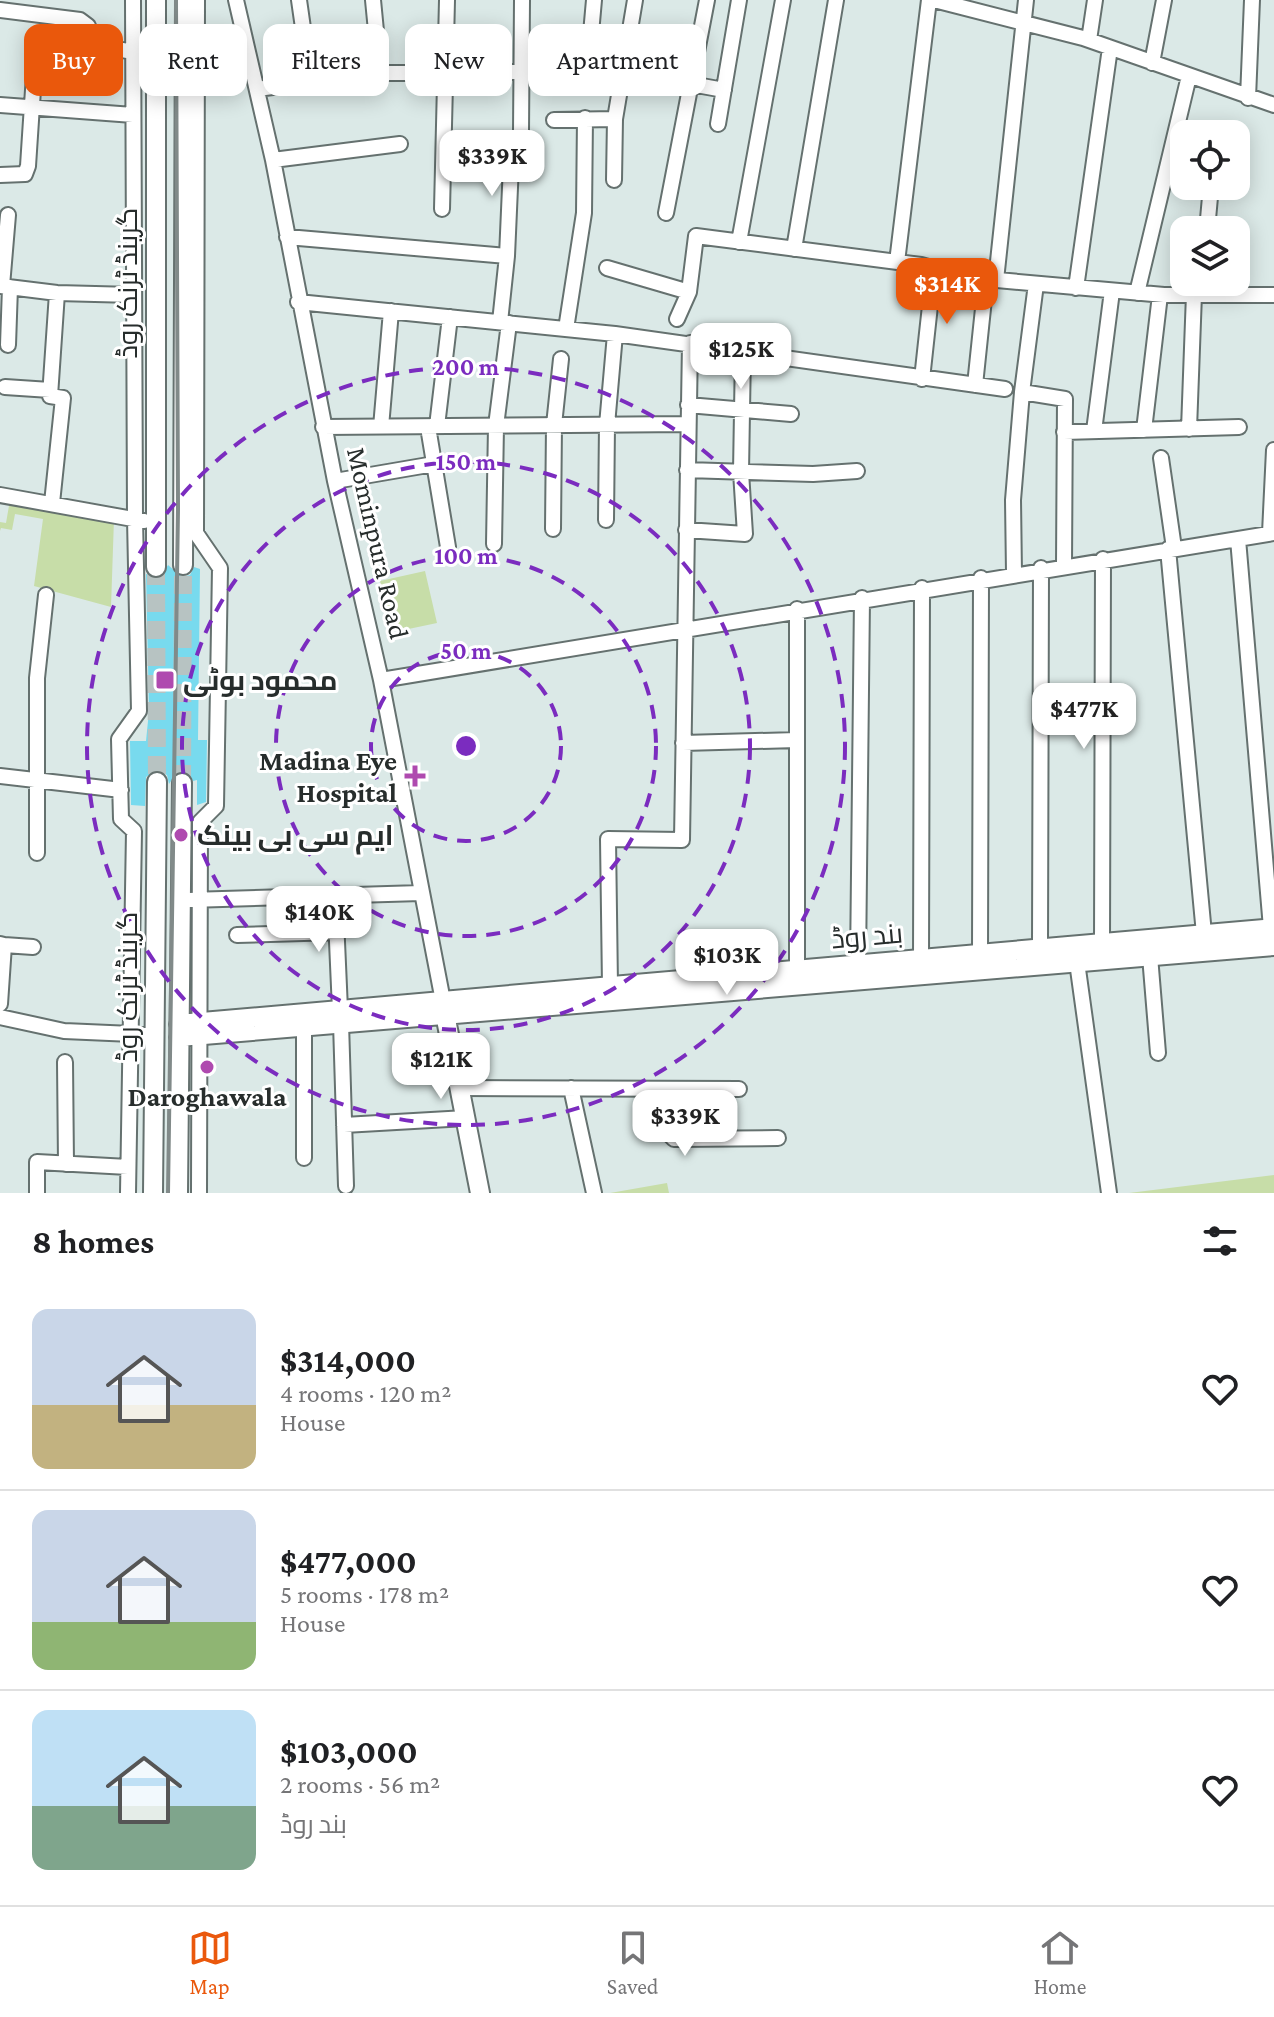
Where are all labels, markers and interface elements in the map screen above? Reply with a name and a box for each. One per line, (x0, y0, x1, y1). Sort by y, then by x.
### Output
chip: Buy (24, 24, 123, 96)
chip: Rent (139, 24, 247, 96)
chip: Filters (263, 24, 389, 96)
chip: New (405, 24, 512, 96)
chip: Apartment (528, 24, 706, 96)
map controls (1170, 120, 1250, 296)
button: locate (1170, 120, 1250, 200)
pin: $339K (436, 130, 548, 198)
text: $339K (457, 141, 527, 170)
street label: گرینڈ ٹرنک روڈ (112, 208, 143, 358)
button: layers (1170, 216, 1250, 296)
pin: $314K (891, 258, 1003, 326)
text: $314K (914, 269, 980, 298)
pin: $125K (685, 323, 797, 391)
text: $125K (708, 334, 774, 363)
text: 200 m (433, 353, 500, 380)
street label: Mominpura Road (341, 444, 415, 642)
text: 150 m (436, 448, 497, 475)
text: 100 m (434, 542, 498, 569)
text: 50 m (440, 637, 492, 664)
place label: محمود بوٹی (183, 665, 337, 697)
marker: محمود بوٹی (154, 669, 176, 691)
pin: $477K (1028, 683, 1140, 751)
text: $477K (1050, 694, 1118, 723)
centre of rings (452, 732, 480, 760)
place label: Madina Eye Hospital (259, 745, 397, 808)
marker: Madina Eye Hospital (404, 765, 426, 787)
place label: ایم سی بی بینک (197, 820, 394, 855)
marker: ایم سی بی بینک (172, 826, 190, 844)
pin: $140K (263, 886, 375, 954)
text: $140K (284, 897, 354, 926)
street label: گرینڈ ٹرنک روڈ (112, 912, 143, 1062)
street label: بند روڈ (830, 917, 904, 955)
pin: $103K (671, 929, 783, 997)
text: $103K (693, 940, 761, 969)
pin: $121K (385, 1033, 497, 1101)
text: $121K (410, 1044, 472, 1073)
marker: Daroghawala (198, 1058, 216, 1076)
place label: Daroghawala (127, 1081, 287, 1112)
pin: $339K (629, 1090, 741, 1158)
text: $339K (650, 1101, 720, 1130)
icon: filters (1198, 1219, 1242, 1263)
text: 8 homes (32, 1223, 154, 1260)
icon: home (96, 1341, 192, 1437)
text: $314,000 (280, 1342, 416, 1379)
icon: heart (1198, 1367, 1242, 1411)
text: 4 rooms · 120 m² (280, 1379, 451, 1408)
text: House (280, 1408, 345, 1437)
icon: home (96, 1542, 192, 1638)
text: $477,000 (280, 1543, 417, 1580)
icon: heart (1198, 1568, 1242, 1612)
text: 5 rooms · 178 m² (280, 1580, 449, 1609)
text: House (280, 1609, 345, 1638)
text: $103,000 (280, 1733, 418, 1770)
icon: home (96, 1742, 192, 1838)
icon: heart (1198, 1768, 1242, 1812)
text: 2 rooms · 56 m² (280, 1770, 440, 1799)
text: بند روڈ (280, 1810, 347, 1839)
tab: Map (188, 1926, 232, 1999)
tab: Saved (607, 1926, 658, 1999)
tab: Home (1034, 1926, 1086, 1999)

